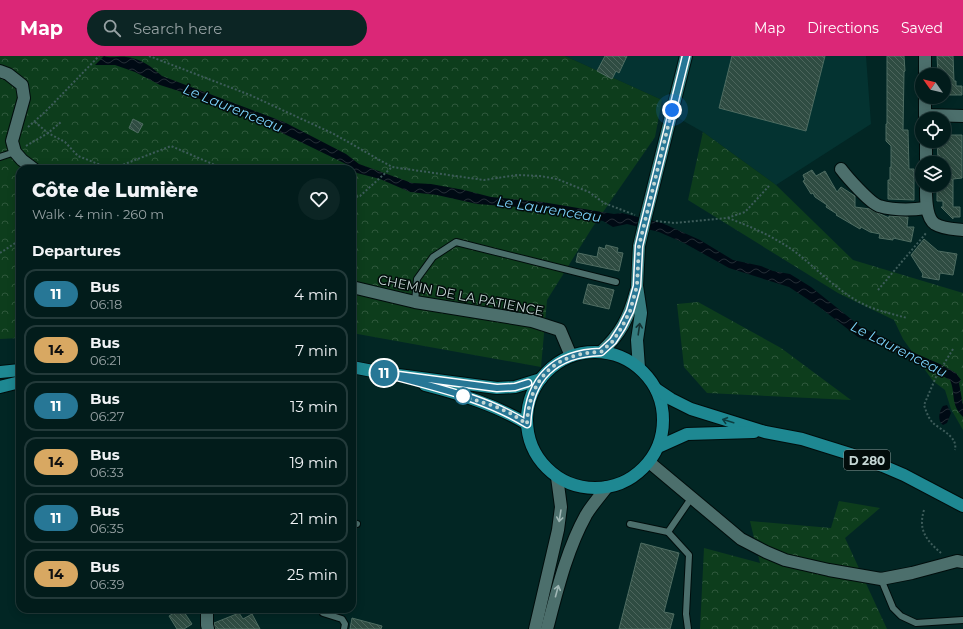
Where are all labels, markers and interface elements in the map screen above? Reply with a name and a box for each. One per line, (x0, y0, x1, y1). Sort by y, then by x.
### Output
search box (87, 10, 367, 46)
text: Map (20, 17, 63, 40)
icon: search (101, 17, 123, 39)
text: Search here (133, 19, 222, 38)
text: Map (754, 19, 785, 37)
text: Directions (807, 19, 879, 37)
text: Saved (901, 19, 943, 37)
north arrow (915, 68, 951, 104)
map controls (915, 68, 951, 192)
water label: Le Laurenceau (181, 80, 285, 136)
your location (662, 100, 682, 120)
button: locate (915, 112, 951, 148)
button: layers (915, 156, 951, 192)
button: heart (298, 178, 340, 220)
text: Côte de Lumière (32, 179, 198, 202)
water label: Le Laurenceau (495, 192, 603, 226)
text: Walk · 4 min · 260 m (32, 206, 164, 222)
text: Departures (32, 241, 121, 260)
street label: CHEMIN DE LA PATIENCE (377, 271, 545, 319)
text: Bus (90, 277, 120, 296)
text: 11 (51, 285, 61, 303)
text: 4 min (294, 285, 338, 304)
text: 06:18 (90, 296, 122, 312)
water label: Le Laurenceau (848, 317, 950, 381)
one-way arrow (635, 323, 643, 336)
text: Bus (90, 333, 120, 352)
text: 14 (48, 341, 64, 359)
text: 7 min (295, 341, 338, 360)
text: 06:21 (90, 352, 121, 368)
line badge: 11 (366, 360, 402, 386)
text: 11 (379, 364, 389, 382)
unlabelled marker (454, 387, 472, 405)
text: Bus (90, 389, 120, 408)
text: 11 (51, 397, 61, 415)
text: 13 min (290, 397, 338, 416)
text: 06:27 (90, 408, 124, 424)
one-way arrow (722, 416, 734, 424)
text: Bus (90, 445, 120, 464)
road number: D 280 (844, 450, 890, 470)
text: 14 (48, 453, 64, 471)
text: 19 min (289, 453, 338, 472)
text: 06:33 (90, 464, 124, 480)
text: Bus (90, 501, 120, 520)
text: 11 (51, 509, 61, 527)
text: 21 min (290, 509, 338, 528)
one-way arrow (556, 509, 564, 522)
text: 06:35 (90, 520, 124, 536)
text: Bus (90, 557, 120, 576)
text: 14 (48, 565, 64, 583)
text: 25 min (287, 565, 338, 584)
text: 06:39 (90, 576, 125, 592)
one-way arrow (554, 585, 561, 598)

